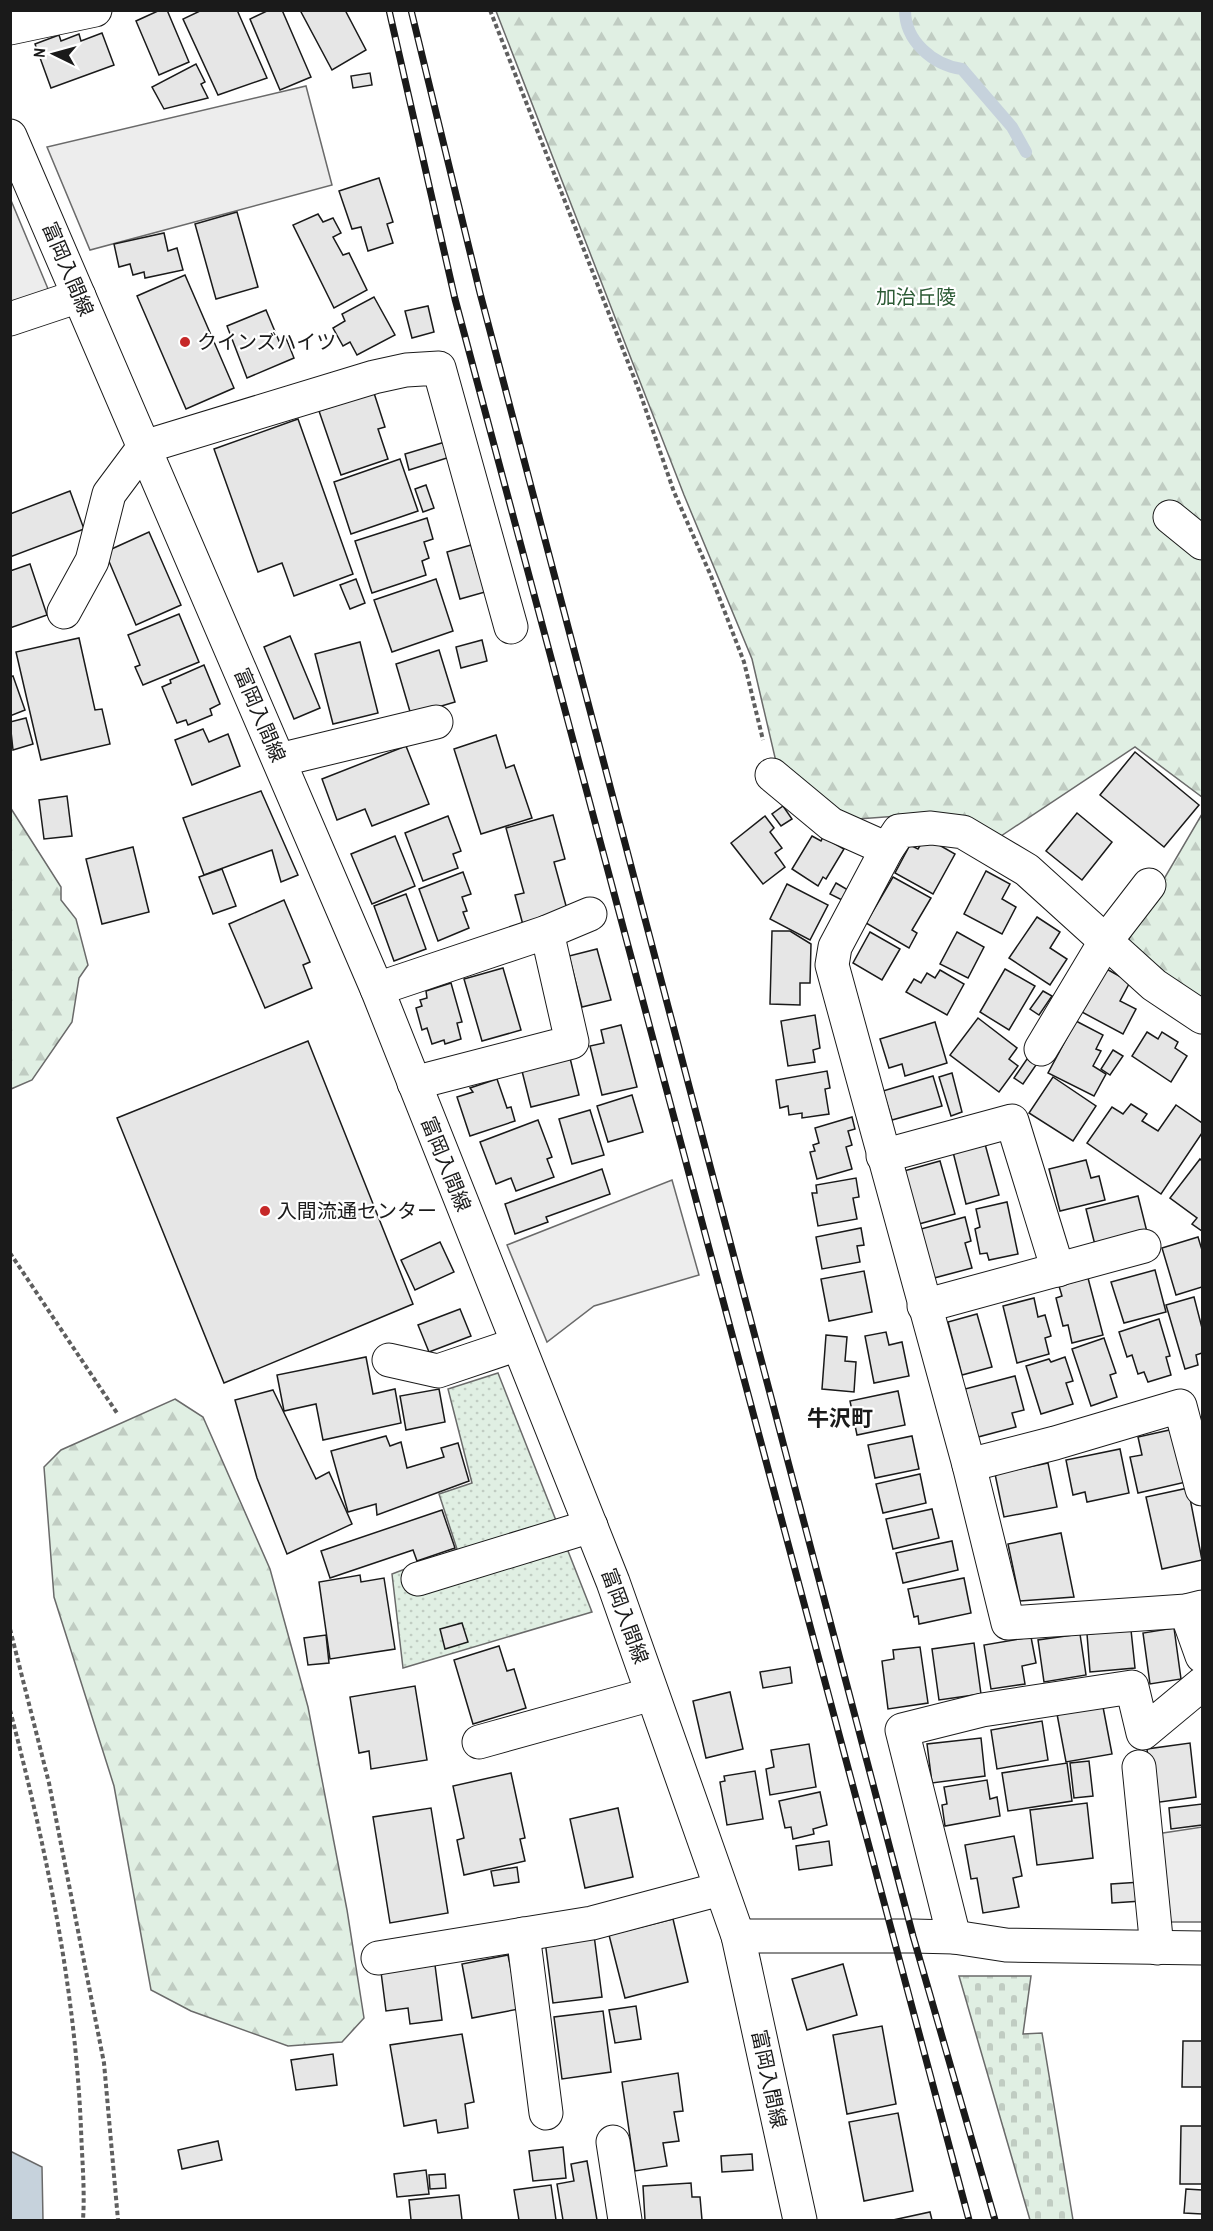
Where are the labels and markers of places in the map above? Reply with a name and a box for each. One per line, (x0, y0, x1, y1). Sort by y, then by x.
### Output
place label: クインズハイツ (197, 328, 336, 355)
marker: クインズハイツ (178, 335, 192, 349)
place label: 入間流通センター (277, 1197, 437, 1224)
marker: 入間流通センター (258, 1204, 272, 1218)

